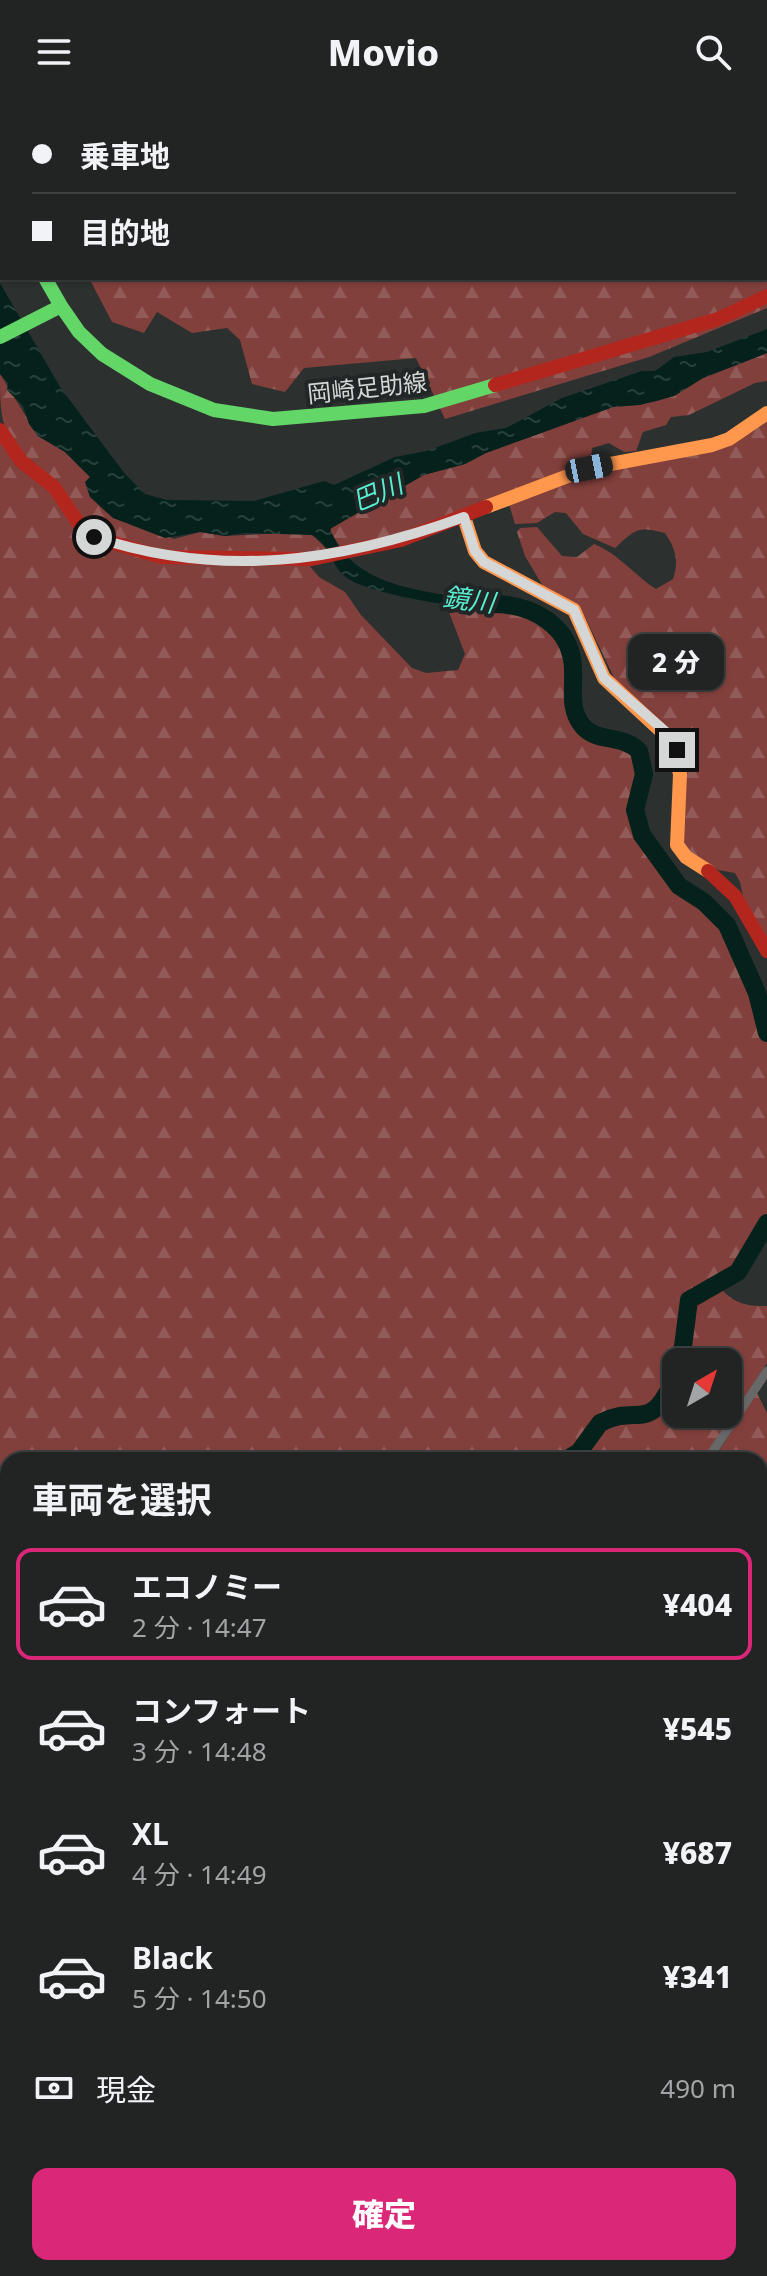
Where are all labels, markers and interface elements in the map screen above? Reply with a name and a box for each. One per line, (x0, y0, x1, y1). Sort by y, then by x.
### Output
text: Movio (328, 28, 439, 77)
icon: menu (32, 30, 76, 74)
icon: search (691, 30, 735, 74)
text: 乗車地 (80, 135, 170, 176)
text: 目的地 (80, 212, 170, 253)
street label: 岡崎足助線 (306, 364, 428, 410)
car (563, 452, 615, 484)
water label: 巴川 (346, 464, 411, 519)
route start (76, 519, 112, 555)
water label: 鏡川 (441, 578, 500, 620)
callout: 2 分 (629, 634, 725, 690)
text: 2 分 (652, 644, 700, 680)
route end (659, 732, 695, 768)
north arrow (662, 1348, 742, 1428)
map controls (662, 1348, 742, 1428)
text: 車両を選択 (32, 1475, 212, 1524)
text: エコノミー (132, 1566, 282, 1607)
icon: car (36, 1568, 108, 1640)
text: ¥404 (663, 1584, 732, 1625)
text: 2 分 · 14:47 (132, 1609, 267, 1645)
text: コンフォート (132, 1690, 311, 1731)
icon: car (36, 1692, 108, 1764)
text: ¥545 (663, 1708, 732, 1749)
text: 3 分 · 14:48 (132, 1733, 267, 1769)
text: XL (132, 1813, 169, 1854)
icon: car (36, 1816, 108, 1888)
text: ¥687 (663, 1832, 732, 1873)
text: 4 分 · 14:49 (132, 1856, 267, 1892)
text: Black (132, 1937, 213, 1978)
icon: car (36, 1940, 108, 2012)
text: ¥341 (663, 1956, 732, 1997)
text: 5 分 · 14:50 (132, 1980, 267, 2016)
icon: cash (32, 2066, 76, 2110)
text: 現金 (96, 2069, 156, 2110)
text: 490 m (660, 2070, 736, 2106)
button: 確定 (32, 2168, 736, 2260)

